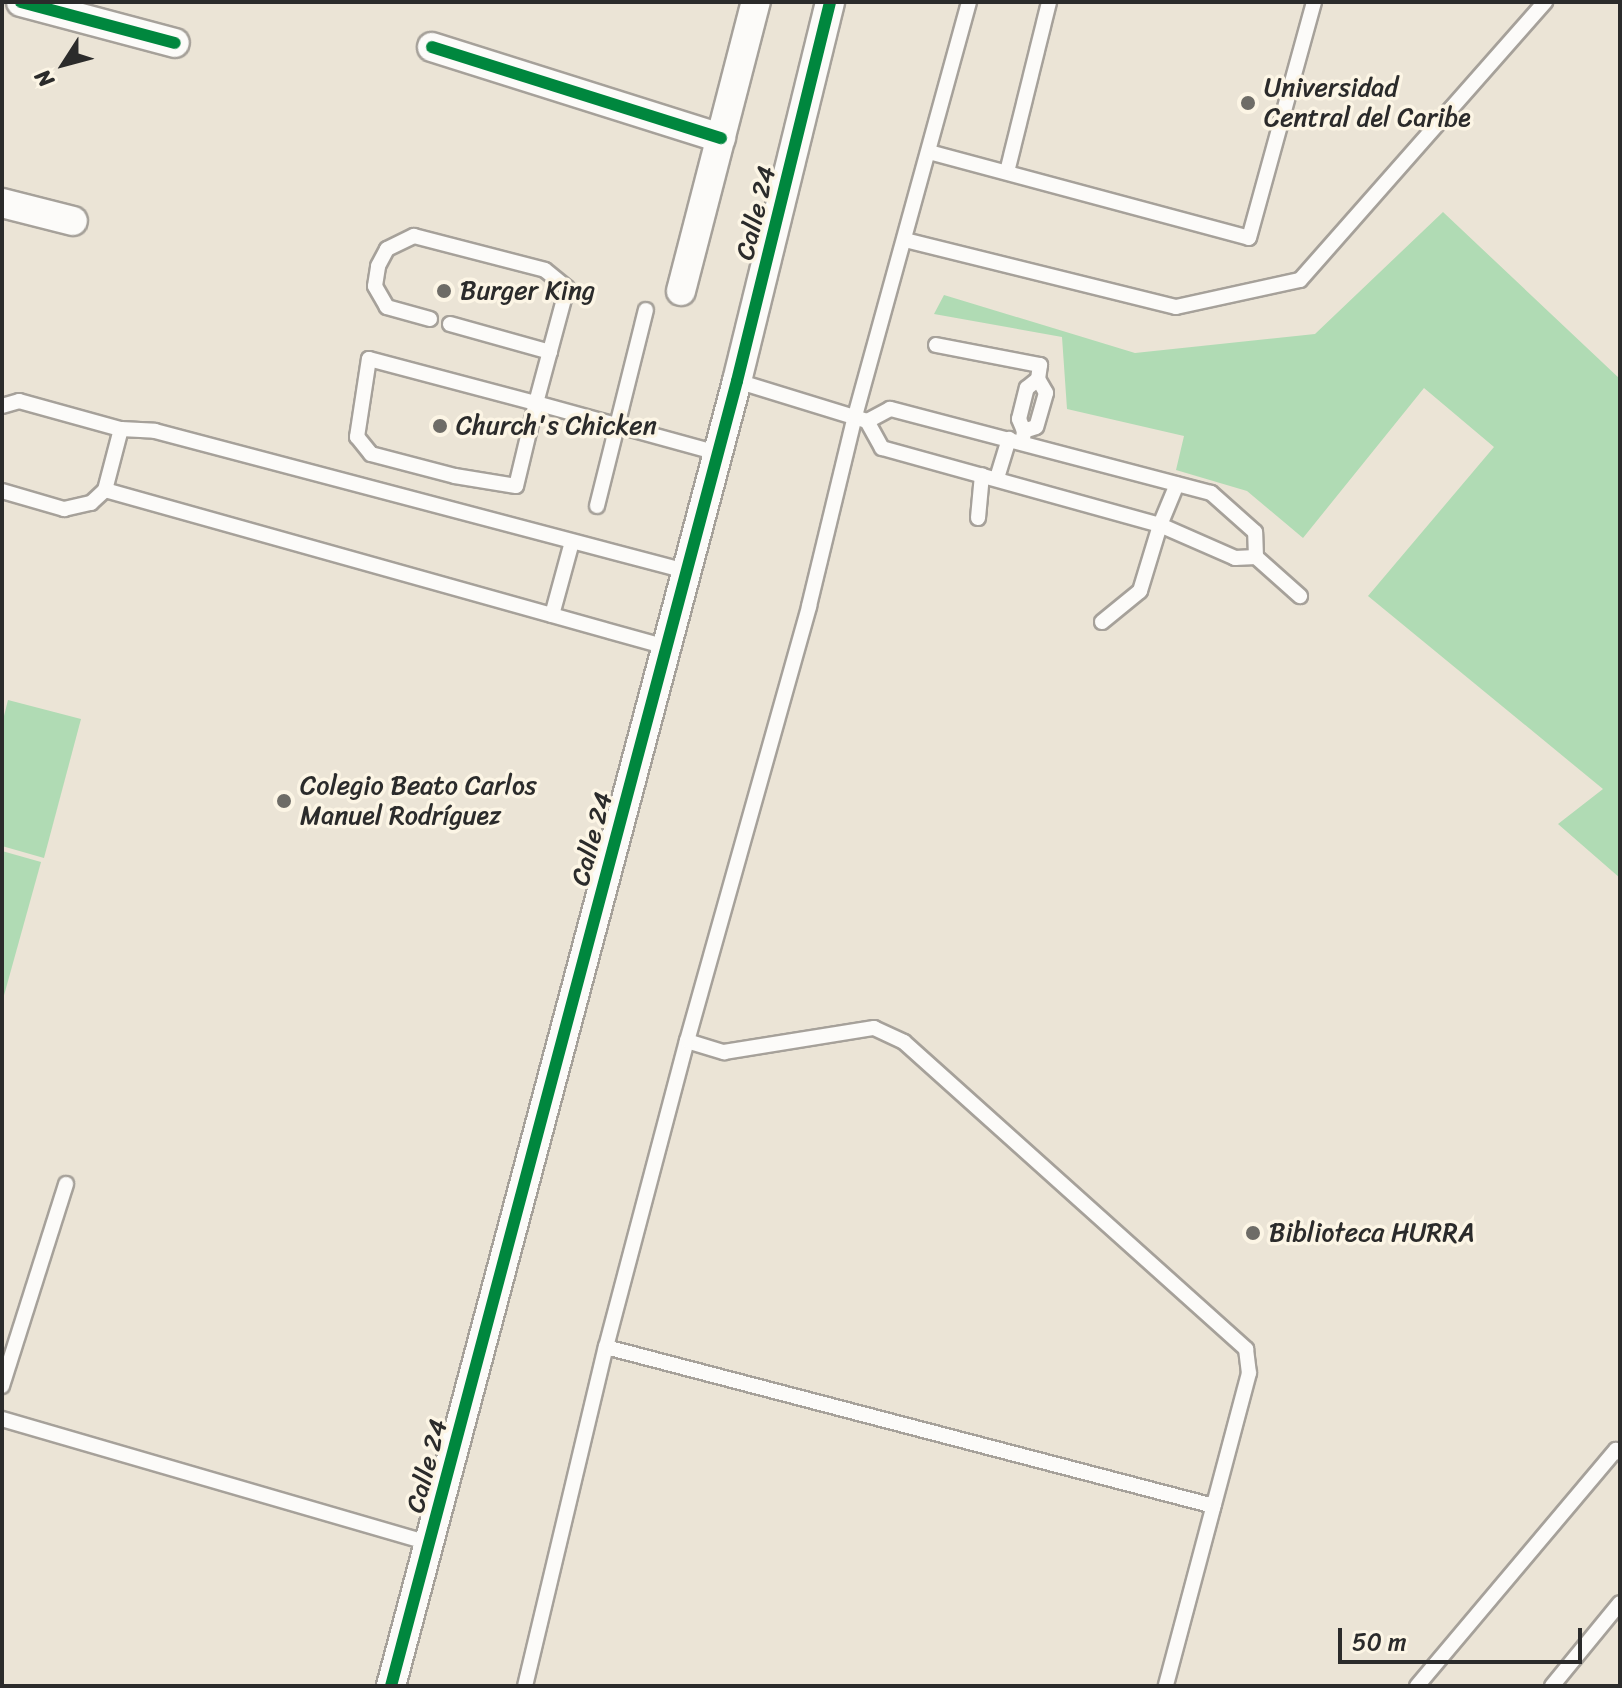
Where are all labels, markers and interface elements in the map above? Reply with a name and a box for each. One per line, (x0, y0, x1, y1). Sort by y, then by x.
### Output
north arrow (24, 24, 104, 104)
text: N (24, 61, 64, 96)
place label: Universidad Central del Caribe (1264, 72, 1472, 134)
marker: Universidad Central del Caribe (1239, 94, 1257, 112)
street label: Calle 24 (729, 163, 783, 263)
place label: Burger King (460, 275, 595, 307)
marker: Burger King (435, 282, 453, 300)
place label: Church's Chicken (456, 410, 657, 442)
marker: Church's Chicken (431, 417, 449, 435)
place label: Colegio Beato Carlos Manuel Rodríguez (300, 770, 536, 832)
street label: Calle 24 (565, 789, 619, 889)
marker: Colegio Beato Carlos Manuel Rodríguez (275, 792, 293, 810)
place label: Biblioteca HURRA (1269, 1217, 1475, 1249)
marker: Biblioteca HURRA (1244, 1224, 1262, 1242)
street label: Calle 24 (400, 1416, 454, 1516)
scale bar (1342, 1612, 1586, 1662)
text: 50 m (1352, 1621, 1407, 1663)

